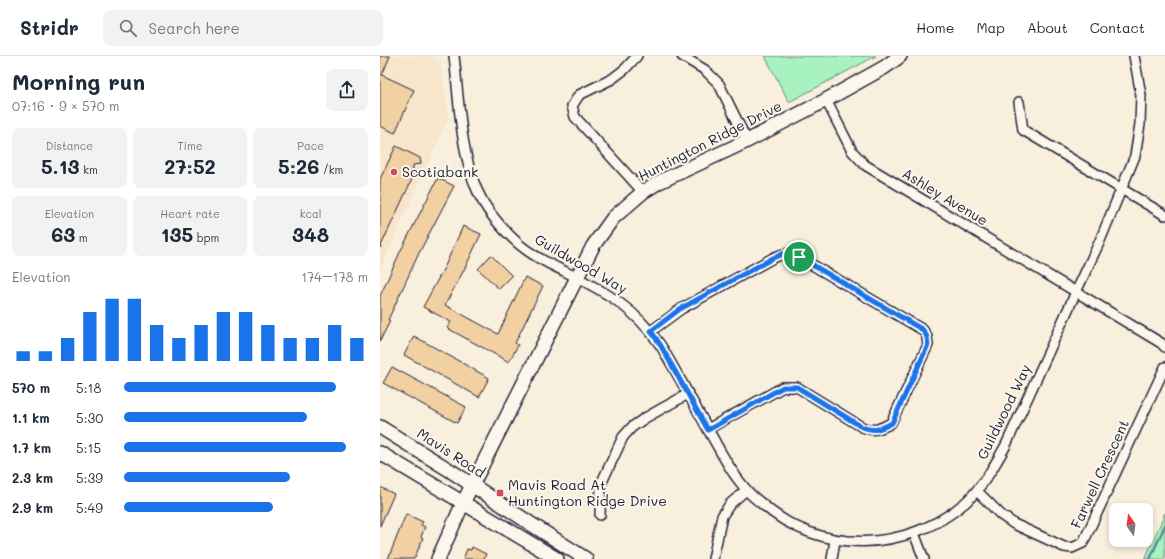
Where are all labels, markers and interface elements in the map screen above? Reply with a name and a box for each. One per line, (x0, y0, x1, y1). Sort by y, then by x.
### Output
search box (103, 10, 383, 46)
text: Stridr (20, 15, 79, 40)
icon: search (117, 17, 139, 39)
text: Search here (149, 18, 240, 38)
text: Home (916, 18, 954, 37)
text: Map (976, 18, 1005, 37)
text: About (1027, 18, 1068, 37)
text: Contact (1090, 18, 1145, 37)
text: Morning run (12, 67, 145, 96)
button: share (326, 69, 368, 111)
street label: Huntington Ridge Drive (635, 96, 785, 185)
text: 07:16 · 9 × 570 m (12, 97, 119, 114)
text: Distance (46, 138, 93, 153)
text: Time (177, 138, 203, 153)
text: Pace (297, 138, 324, 153)
text: 5.13 (41, 153, 80, 179)
text: 27:52 (164, 153, 216, 179)
text: 5:26 (278, 153, 319, 179)
text: km (80, 162, 98, 177)
text: /km (319, 162, 343, 177)
place label: Scotiabank (402, 162, 478, 181)
street label: Ashley Avenue (899, 164, 992, 230)
marker: Scotiabank (389, 167, 399, 177)
text: Elevation (45, 206, 94, 221)
text: Heart rate (160, 206, 220, 221)
text: kcal (300, 206, 322, 221)
text: 63 (51, 221, 75, 247)
text: 135 (161, 221, 193, 247)
text: 348 (292, 221, 329, 247)
street label: Guildwood Way (532, 229, 631, 298)
text: m (75, 230, 88, 245)
text: bpm (193, 230, 219, 245)
pin (782, 240, 816, 274)
icon: arrive (788, 246, 810, 268)
text: Elevation (12, 268, 70, 285)
text: 174–178 m (301, 268, 368, 285)
street label: Guildwood Way (972, 361, 1035, 463)
text: 570 m (12, 379, 50, 396)
text: 5:18 (76, 379, 101, 396)
text: 1.1 km (12, 409, 50, 426)
text: 5:30 (76, 409, 103, 426)
street label: Farwell Crescent (1066, 416, 1133, 531)
street label: Mavis Road (414, 423, 489, 482)
text: 1.7 km (12, 439, 51, 456)
text: 5:15 (76, 439, 101, 456)
text: 2.3 km (12, 469, 53, 486)
text: 5:39 (76, 469, 103, 486)
place label: Mavis Road At Huntington Ridge Drive (508, 475, 667, 510)
marker: Mavis Road At Huntington Ridge Drive (495, 488, 505, 498)
text: 2.9 km (12, 499, 53, 516)
text: 5:49 (76, 499, 103, 516)
north arrow (1109, 503, 1153, 547)
map controls (1109, 503, 1153, 547)

